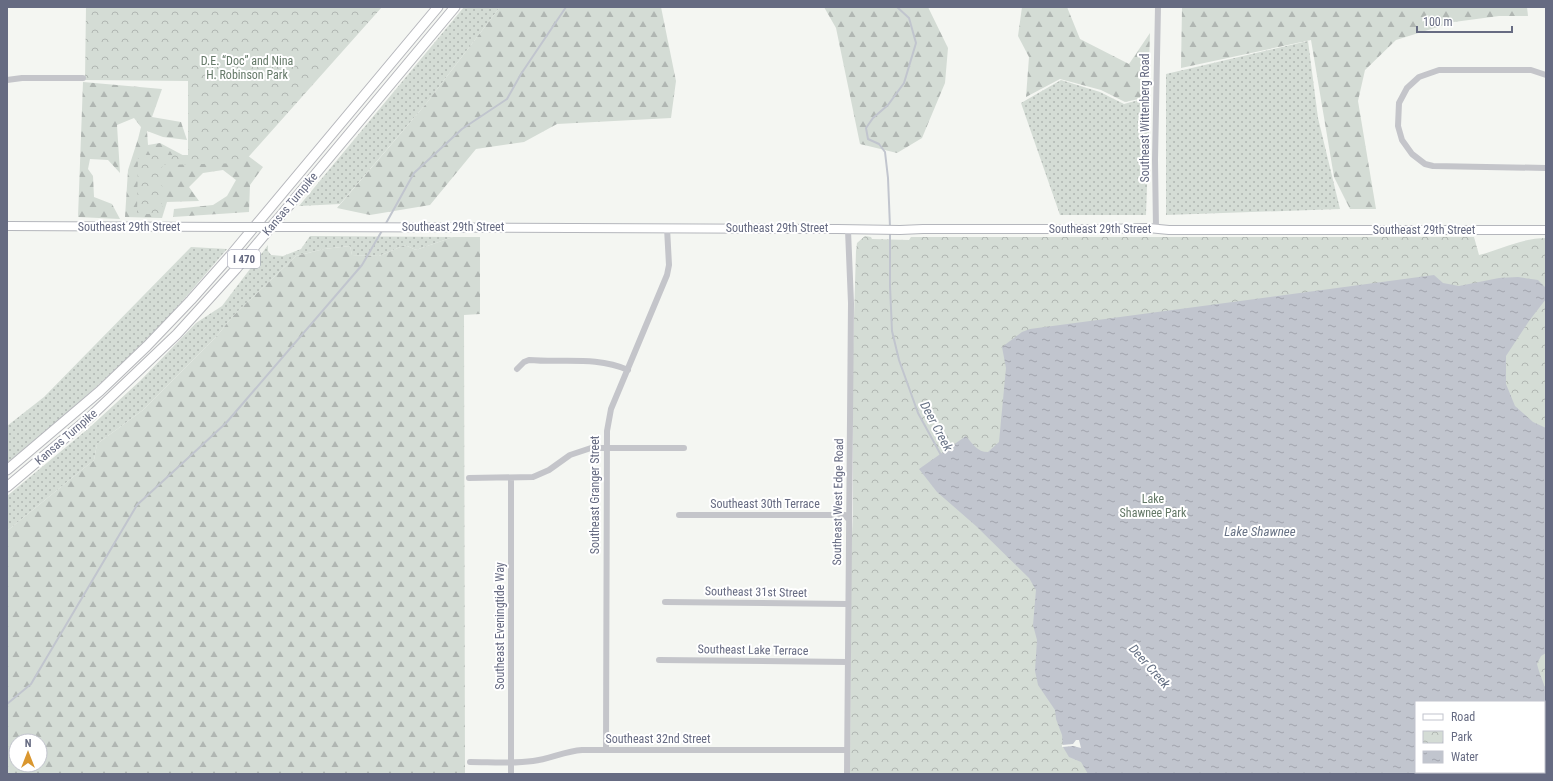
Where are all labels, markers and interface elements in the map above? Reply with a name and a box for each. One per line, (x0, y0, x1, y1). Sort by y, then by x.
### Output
scale bar (1417, 8, 1512, 34)
text: 100 m (1423, 15, 1453, 29)
park label: D.E. “Doc” and Nina H. Robinson Park (201, 54, 293, 82)
street label: Southeast Wittenberg Road (1138, 54, 1152, 182)
street label: Kansas Turnpike (260, 169, 321, 238)
street label: Southeast 29th Street (78, 220, 181, 234)
street label: Southeast 29th Street (402, 220, 505, 234)
street label: Southeast 29th Street (726, 221, 829, 235)
street label: Southeast 29th Street (1049, 222, 1152, 236)
street label: Southeast 29th Street (1373, 223, 1476, 237)
road number: I 470 (228, 250, 260, 268)
water label: Deer Creek (917, 399, 956, 454)
street label: Kansas Turnpike (32, 406, 100, 468)
street label: Southeast Granger Street (588, 435, 602, 554)
street label: Southeast West Edge Road (830, 438, 846, 566)
park label: Lake Shawnee Park (1120, 492, 1187, 520)
street label: Southeast 30th Terrace (710, 497, 820, 511)
water label: Lake Shawnee (1224, 524, 1296, 539)
street label: Southeast Eveningtide Way (493, 562, 507, 690)
street label: Southeast 31st Street (705, 584, 808, 600)
water label: Deer Creek (1126, 641, 1174, 692)
street label: Southeast Lake Terrace (698, 642, 809, 658)
legend (1415, 701, 1545, 773)
text: Road (1451, 710, 1475, 724)
text: Park (1451, 730, 1473, 744)
street label: Southeast 32nd Street (605, 732, 711, 746)
north arrow (8, 733, 48, 773)
text: N (25, 737, 32, 750)
text: Water (1451, 750, 1479, 764)

